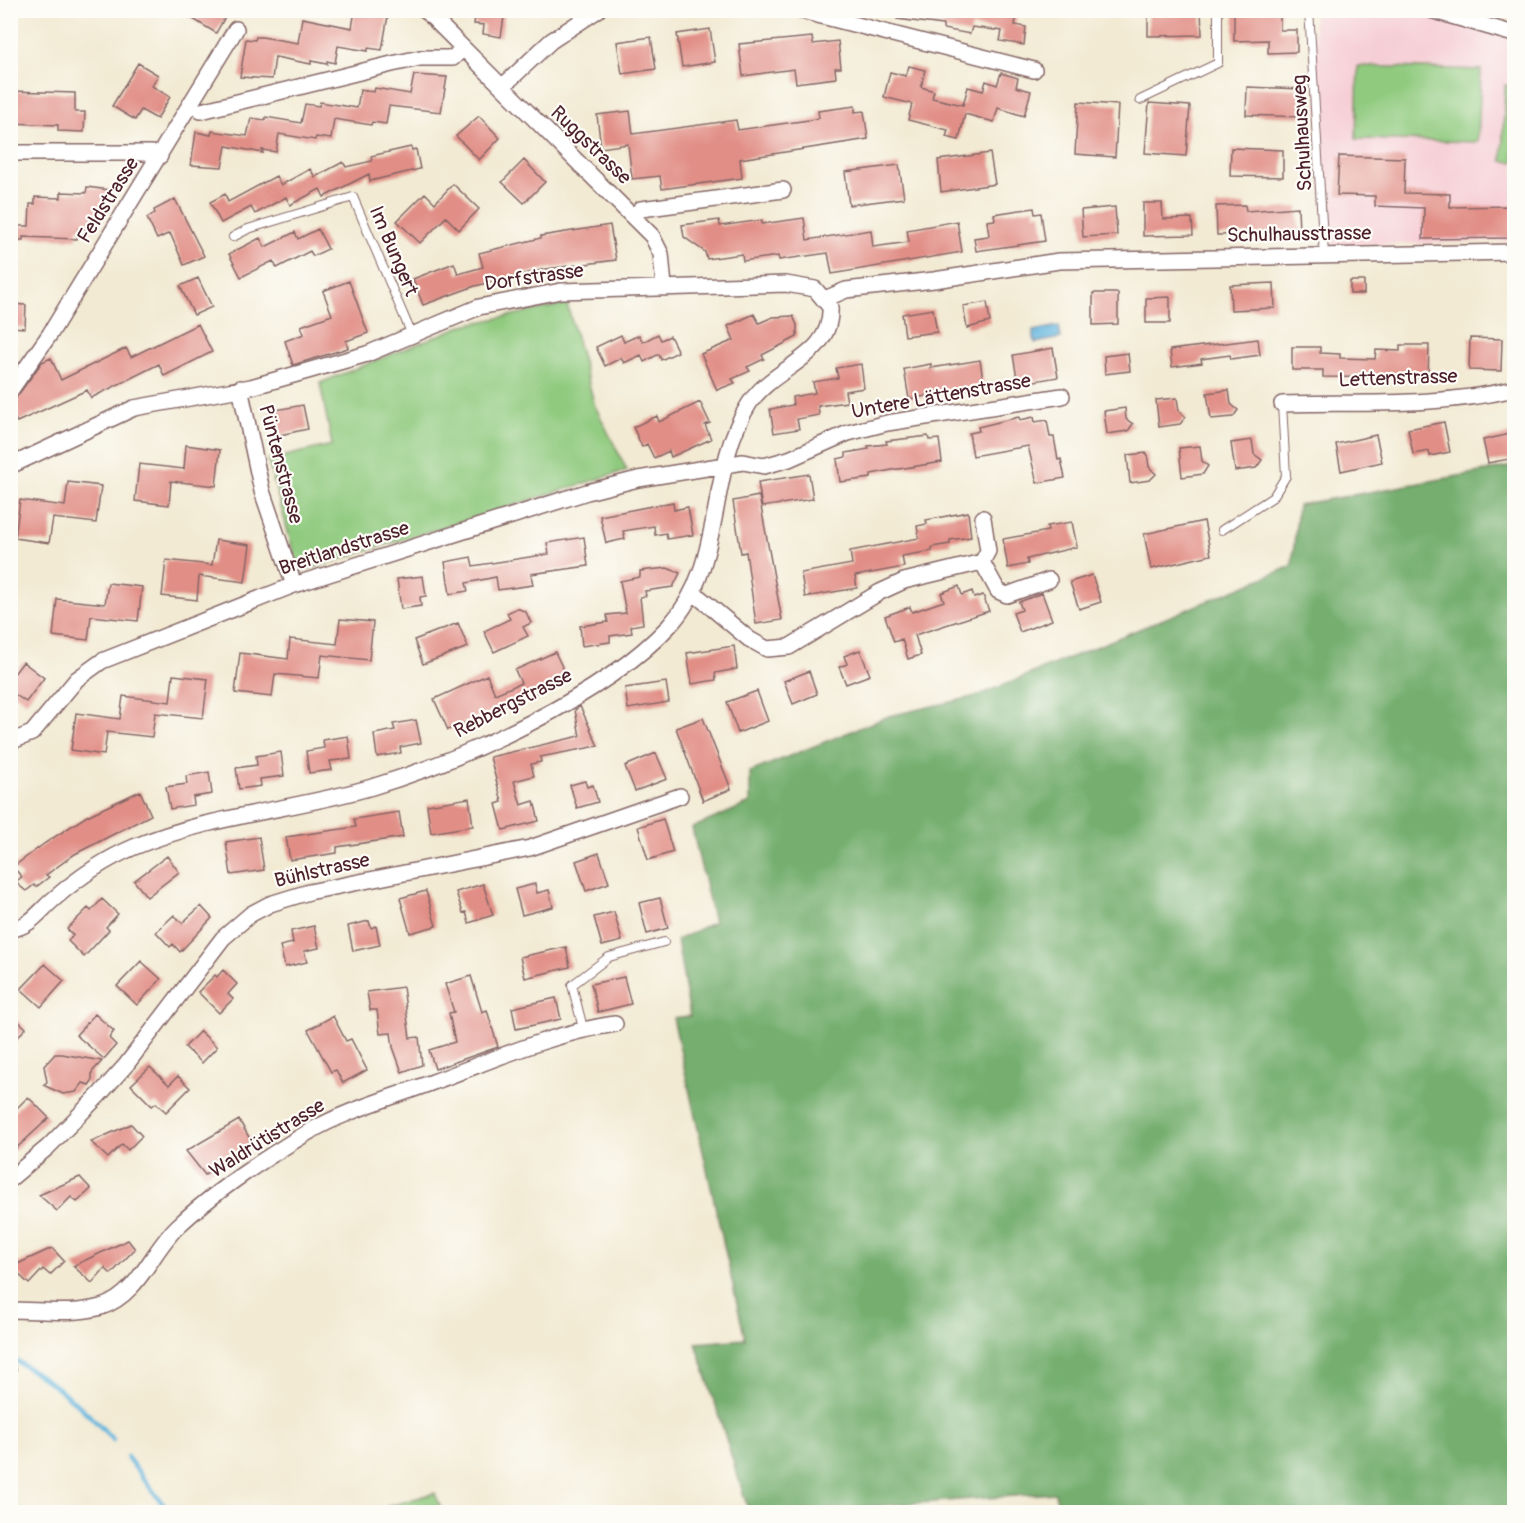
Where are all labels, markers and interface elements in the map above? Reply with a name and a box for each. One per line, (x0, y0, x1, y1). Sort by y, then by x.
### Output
street label: Schulhausweg (1286, 74, 1318, 192)
street label: Ruggstrasse (545, 100, 637, 190)
street label: Feldstrasse (72, 152, 144, 248)
street label: Im Bungert (364, 202, 425, 301)
street label: Schulhausstrasse (1227, 220, 1372, 248)
street label: Dorfstrasse (483, 258, 585, 296)
street label: Lettenstrasse (1338, 363, 1458, 393)
street label: Untere Lättenstrasse (849, 368, 1033, 424)
street label: Püntenstrasse (253, 402, 309, 526)
street label: Breitlandstrasse (276, 515, 412, 581)
street label: Rebbergstrasse (450, 662, 576, 743)
street label: Bühlstrasse (272, 847, 372, 893)
street label: Waldrütistrasse (205, 1093, 329, 1183)

